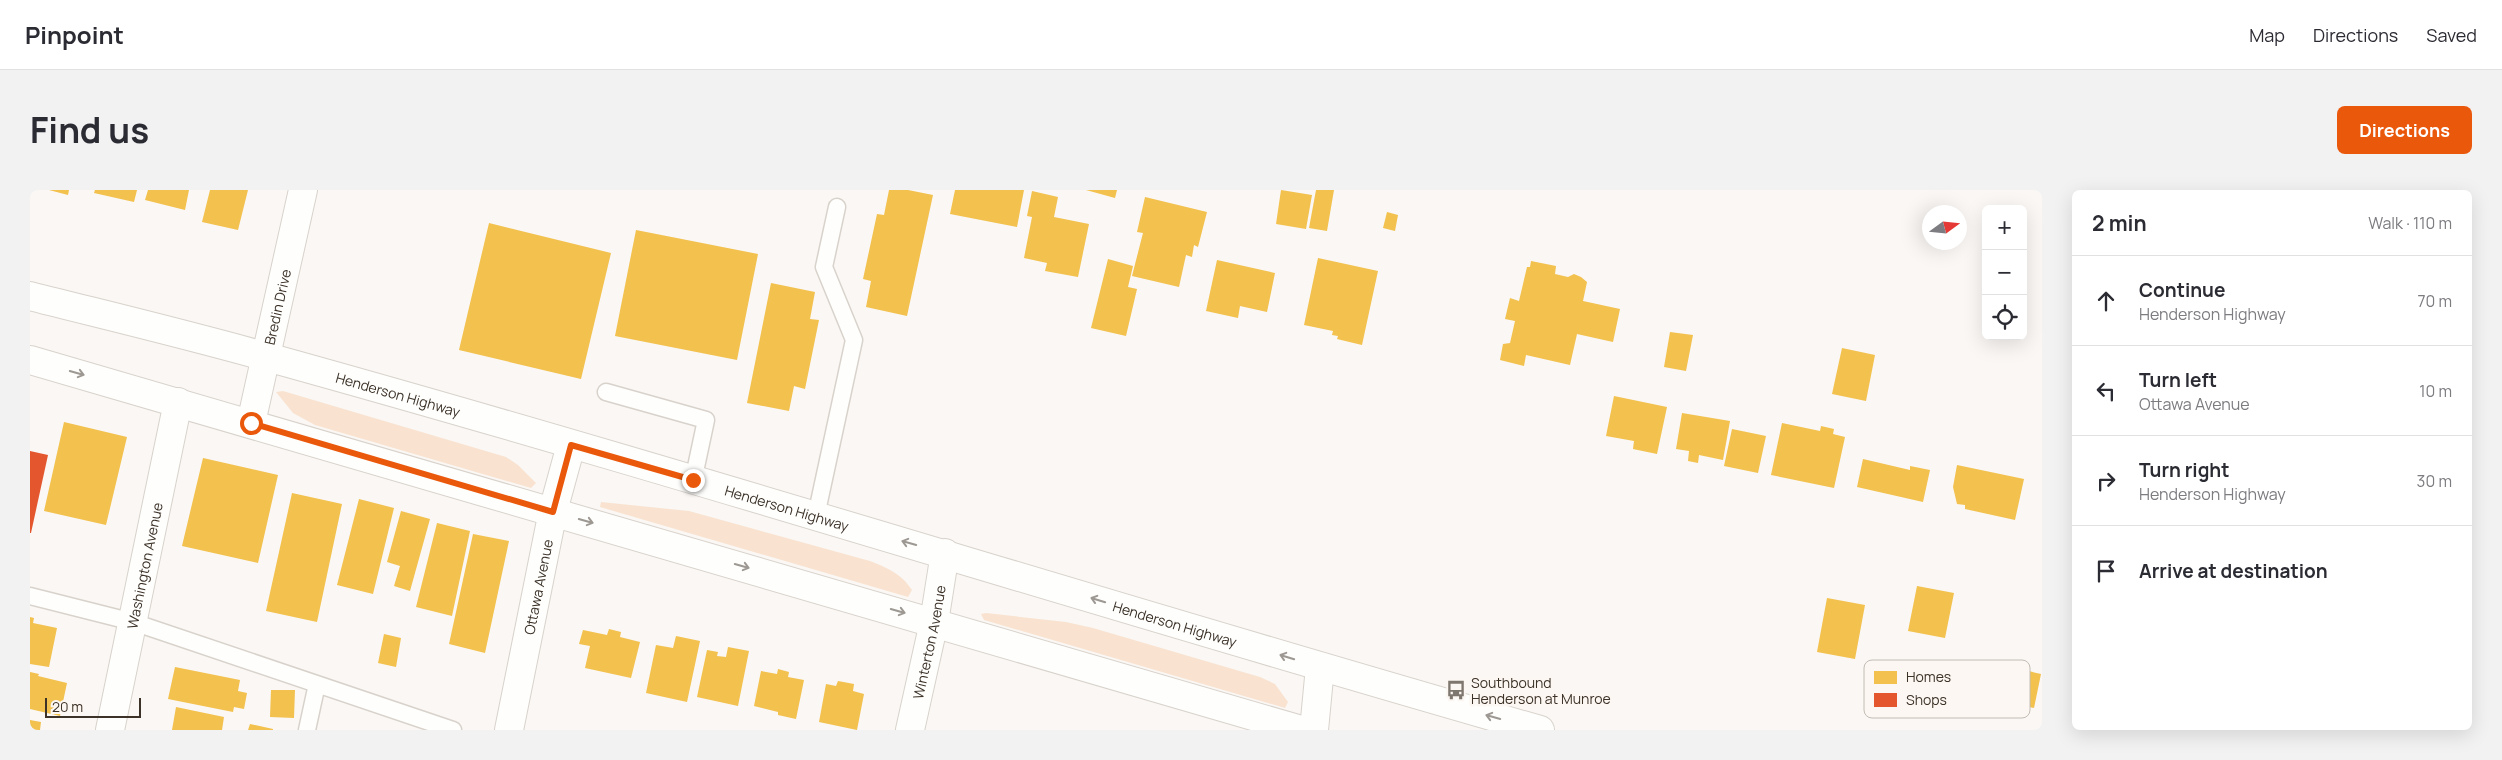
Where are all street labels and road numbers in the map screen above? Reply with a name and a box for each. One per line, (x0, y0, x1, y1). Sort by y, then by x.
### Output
street label: Bredin Drive (259, 267, 295, 347)
street label: Henderson Highway (334, 367, 463, 421)
street label: Henderson Highway (723, 480, 852, 535)
street label: Washington Avenue (122, 501, 166, 630)
street label: Ottawa Avenue (519, 537, 557, 636)
street label: Winterton Avenue (908, 584, 949, 701)
street label: Henderson Highway (1111, 596, 1240, 651)

